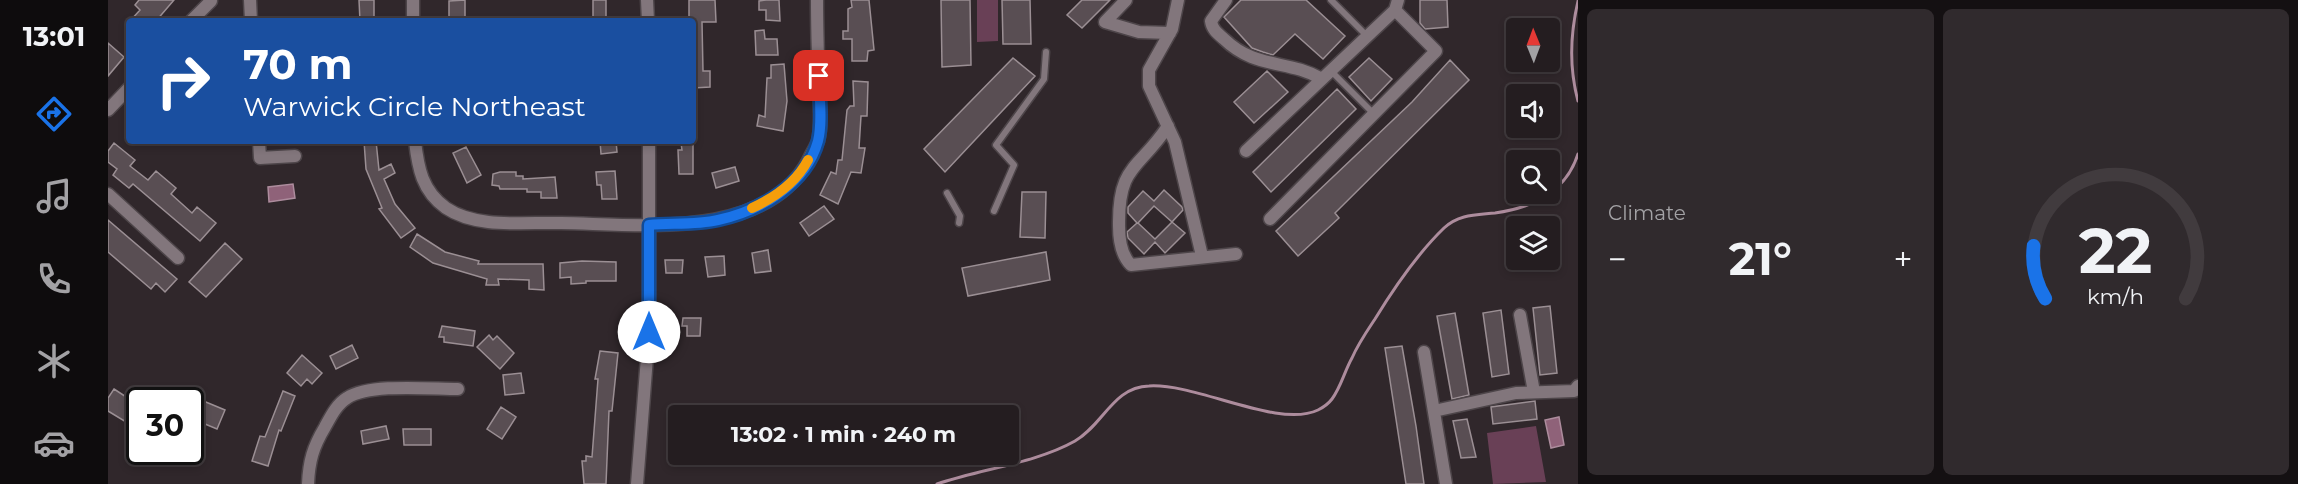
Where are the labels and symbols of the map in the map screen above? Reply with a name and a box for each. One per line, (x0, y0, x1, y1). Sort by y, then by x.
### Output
north arrow (1506, 18, 1560, 72)
pin (793, 50, 844, 101)
position arrow (617, 300, 681, 364)
speed limit sign: 30 (126, 387, 204, 465)

